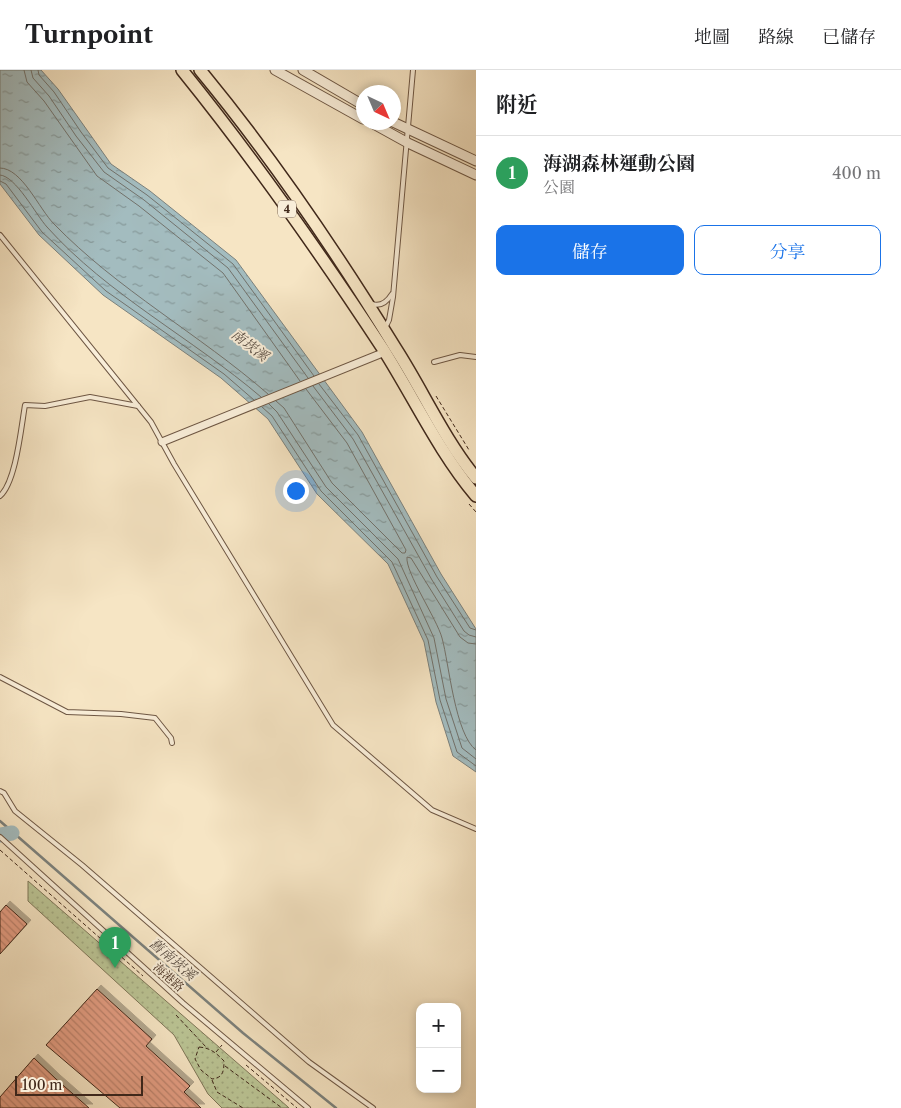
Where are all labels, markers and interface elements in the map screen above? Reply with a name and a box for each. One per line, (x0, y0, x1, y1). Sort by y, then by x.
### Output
text: Turnpoint (25, 20, 153, 49)
text: 地圖 (694, 26, 730, 48)
text: 路線 (758, 26, 794, 48)
text: 已儲存 (822, 26, 876, 48)
north arrow (356, 85, 401, 130)
text: 附近 (496, 92, 538, 117)
text: 海湖森林運動公園 (543, 152, 695, 175)
text: 1 (508, 163, 516, 183)
text: 400 m (832, 163, 881, 183)
text: 公園 (543, 177, 575, 197)
road number: 4 (278, 200, 296, 218)
button: 儲存 (496, 225, 684, 275)
button: 分享 (694, 225, 881, 275)
water label: 南崁溪 (228, 325, 274, 366)
your location (283, 478, 309, 504)
pin: 1 (99, 927, 131, 968)
water label: 舊南崁溪 (146, 934, 202, 985)
street label: 海港路 (151, 959, 187, 995)
map controls (416, 1003, 461, 1093)
button: + (416, 1003, 461, 1048)
button: − (416, 1048, 461, 1093)
scale bar (15, 1073, 142, 1096)
text: 100 m (22, 1076, 62, 1094)

